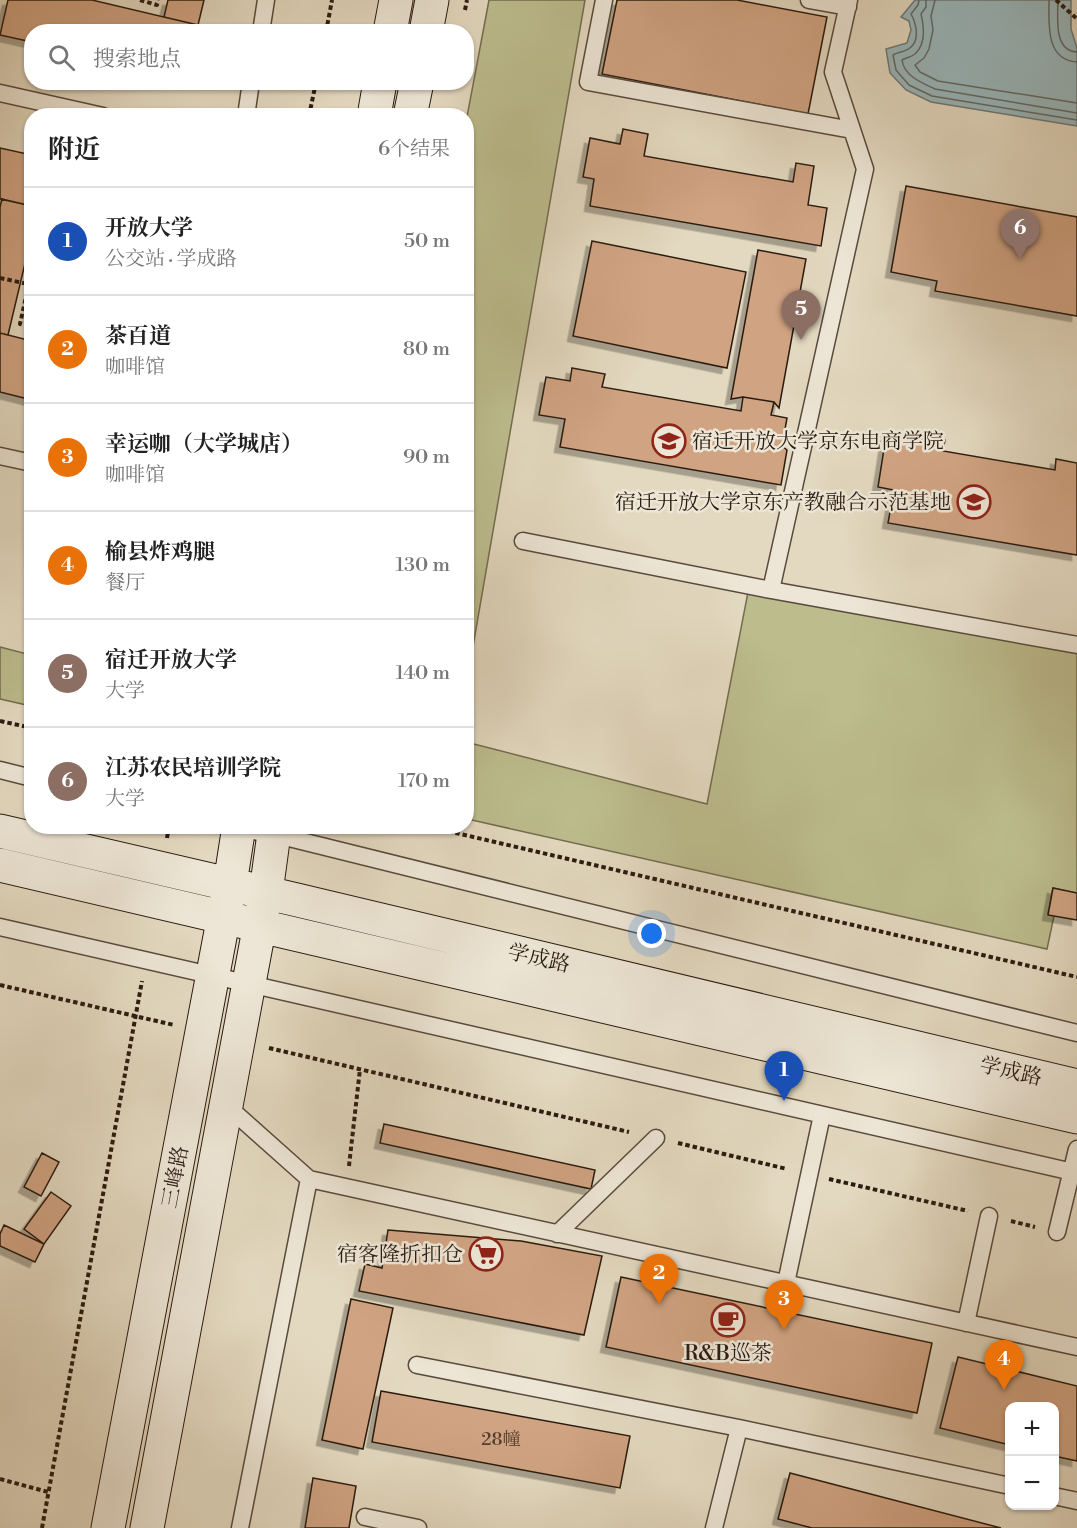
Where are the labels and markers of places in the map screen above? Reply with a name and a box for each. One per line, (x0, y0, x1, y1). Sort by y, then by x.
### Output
pin: 6 (1000, 210, 1040, 259)
pin: 5 (782, 290, 820, 340)
school or university icon: 宿迁开放大学京东电商学院 (651, 423, 687, 459)
place label: 宿迁开放大学京东电商学院 (692, 429, 944, 455)
school or university icon: 宿迁开放大学京东产教融合示范基地 (956, 484, 992, 520)
place label: 宿迁开放大学京东产教融合示范基地 (615, 490, 951, 516)
pin: 1 (764, 1052, 804, 1101)
supermarket icon: 宿客隆折扣仓 (468, 1236, 504, 1272)
place label: 宿客隆折扣仓 (337, 1242, 463, 1268)
pin: 2 (640, 1254, 678, 1304)
pin: 3 (764, 1280, 804, 1330)
cafe icon: R&B巡茶 (710, 1302, 746, 1338)
pin: 4 (984, 1340, 1024, 1390)
place label: R&B巡茶 (684, 1341, 772, 1367)

